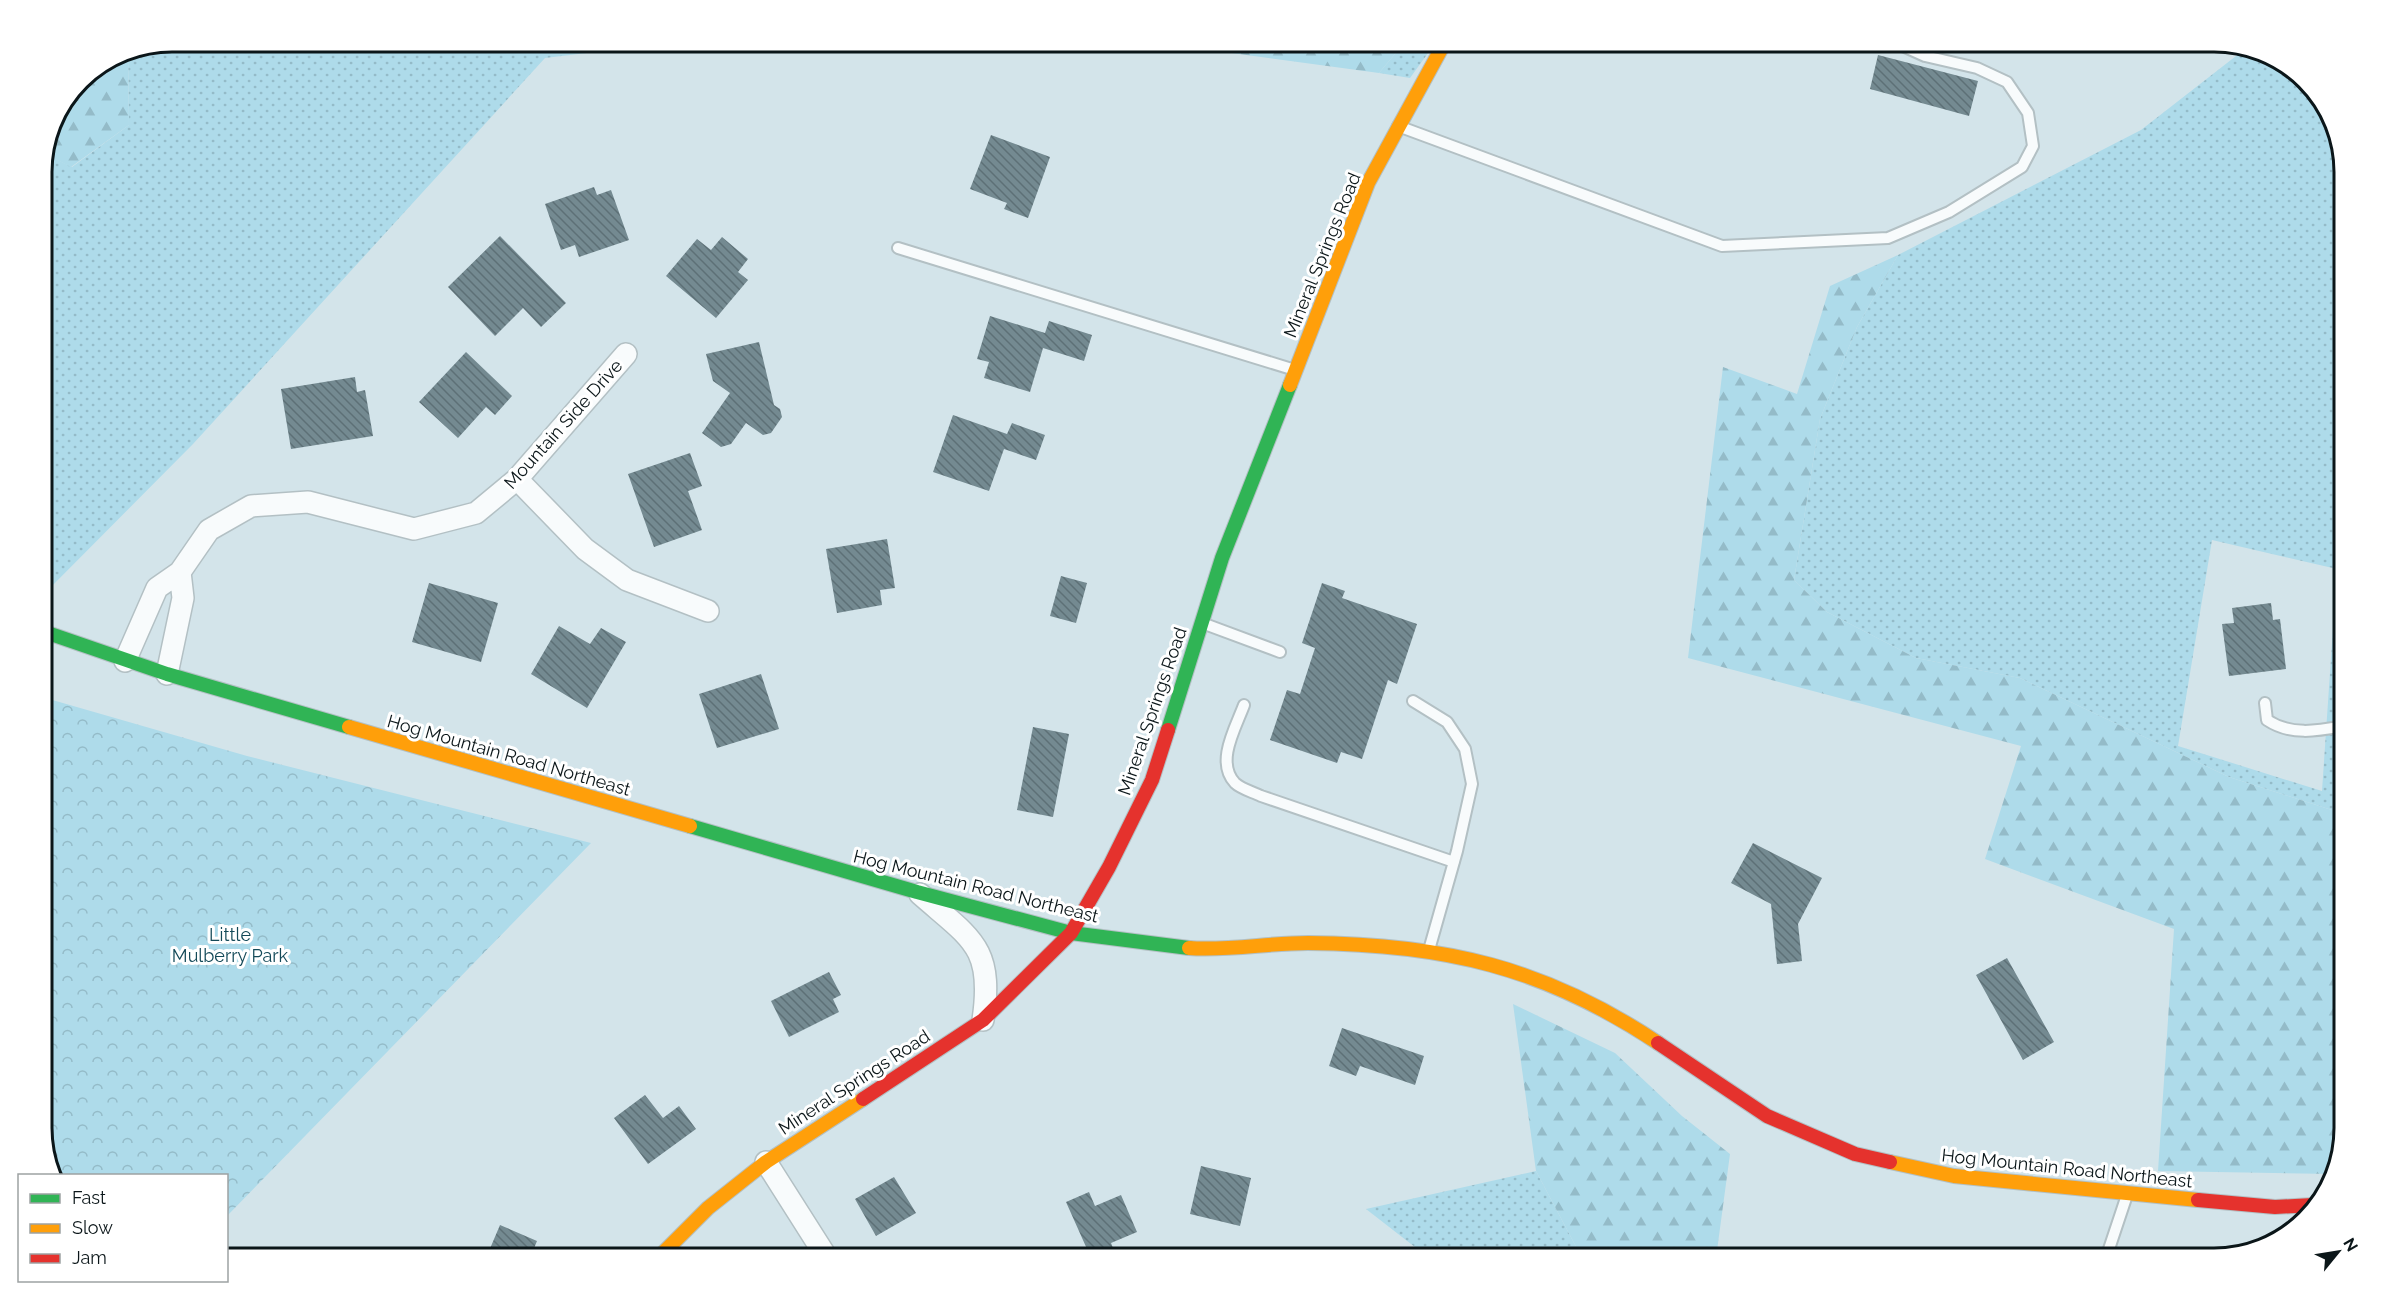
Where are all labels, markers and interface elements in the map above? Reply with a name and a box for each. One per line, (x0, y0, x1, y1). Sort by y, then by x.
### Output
street label: Mineral Springs Road (1279, 169, 1365, 341)
street label: Mountain Side Drive (500, 355, 627, 493)
street label: Mineral Springs Road (1113, 624, 1191, 798)
street label: Hog Mountain Road Northeast (385, 710, 633, 800)
street label: Hog Mountain Road Northeast (851, 845, 1101, 927)
park label: Little Mulberry Park (172, 924, 289, 966)
street label: Mineral Springs Road (774, 1025, 934, 1139)
street label: Hog Mountain Road Northeast (1941, 1144, 2193, 1192)
legend (18, 1174, 228, 1282)
text: Fast (72, 1187, 106, 1208)
text: Slow (72, 1217, 113, 1238)
north arrow (2308, 1222, 2368, 1282)
text: N (2339, 1235, 2362, 1255)
text: Jam (72, 1247, 107, 1268)

